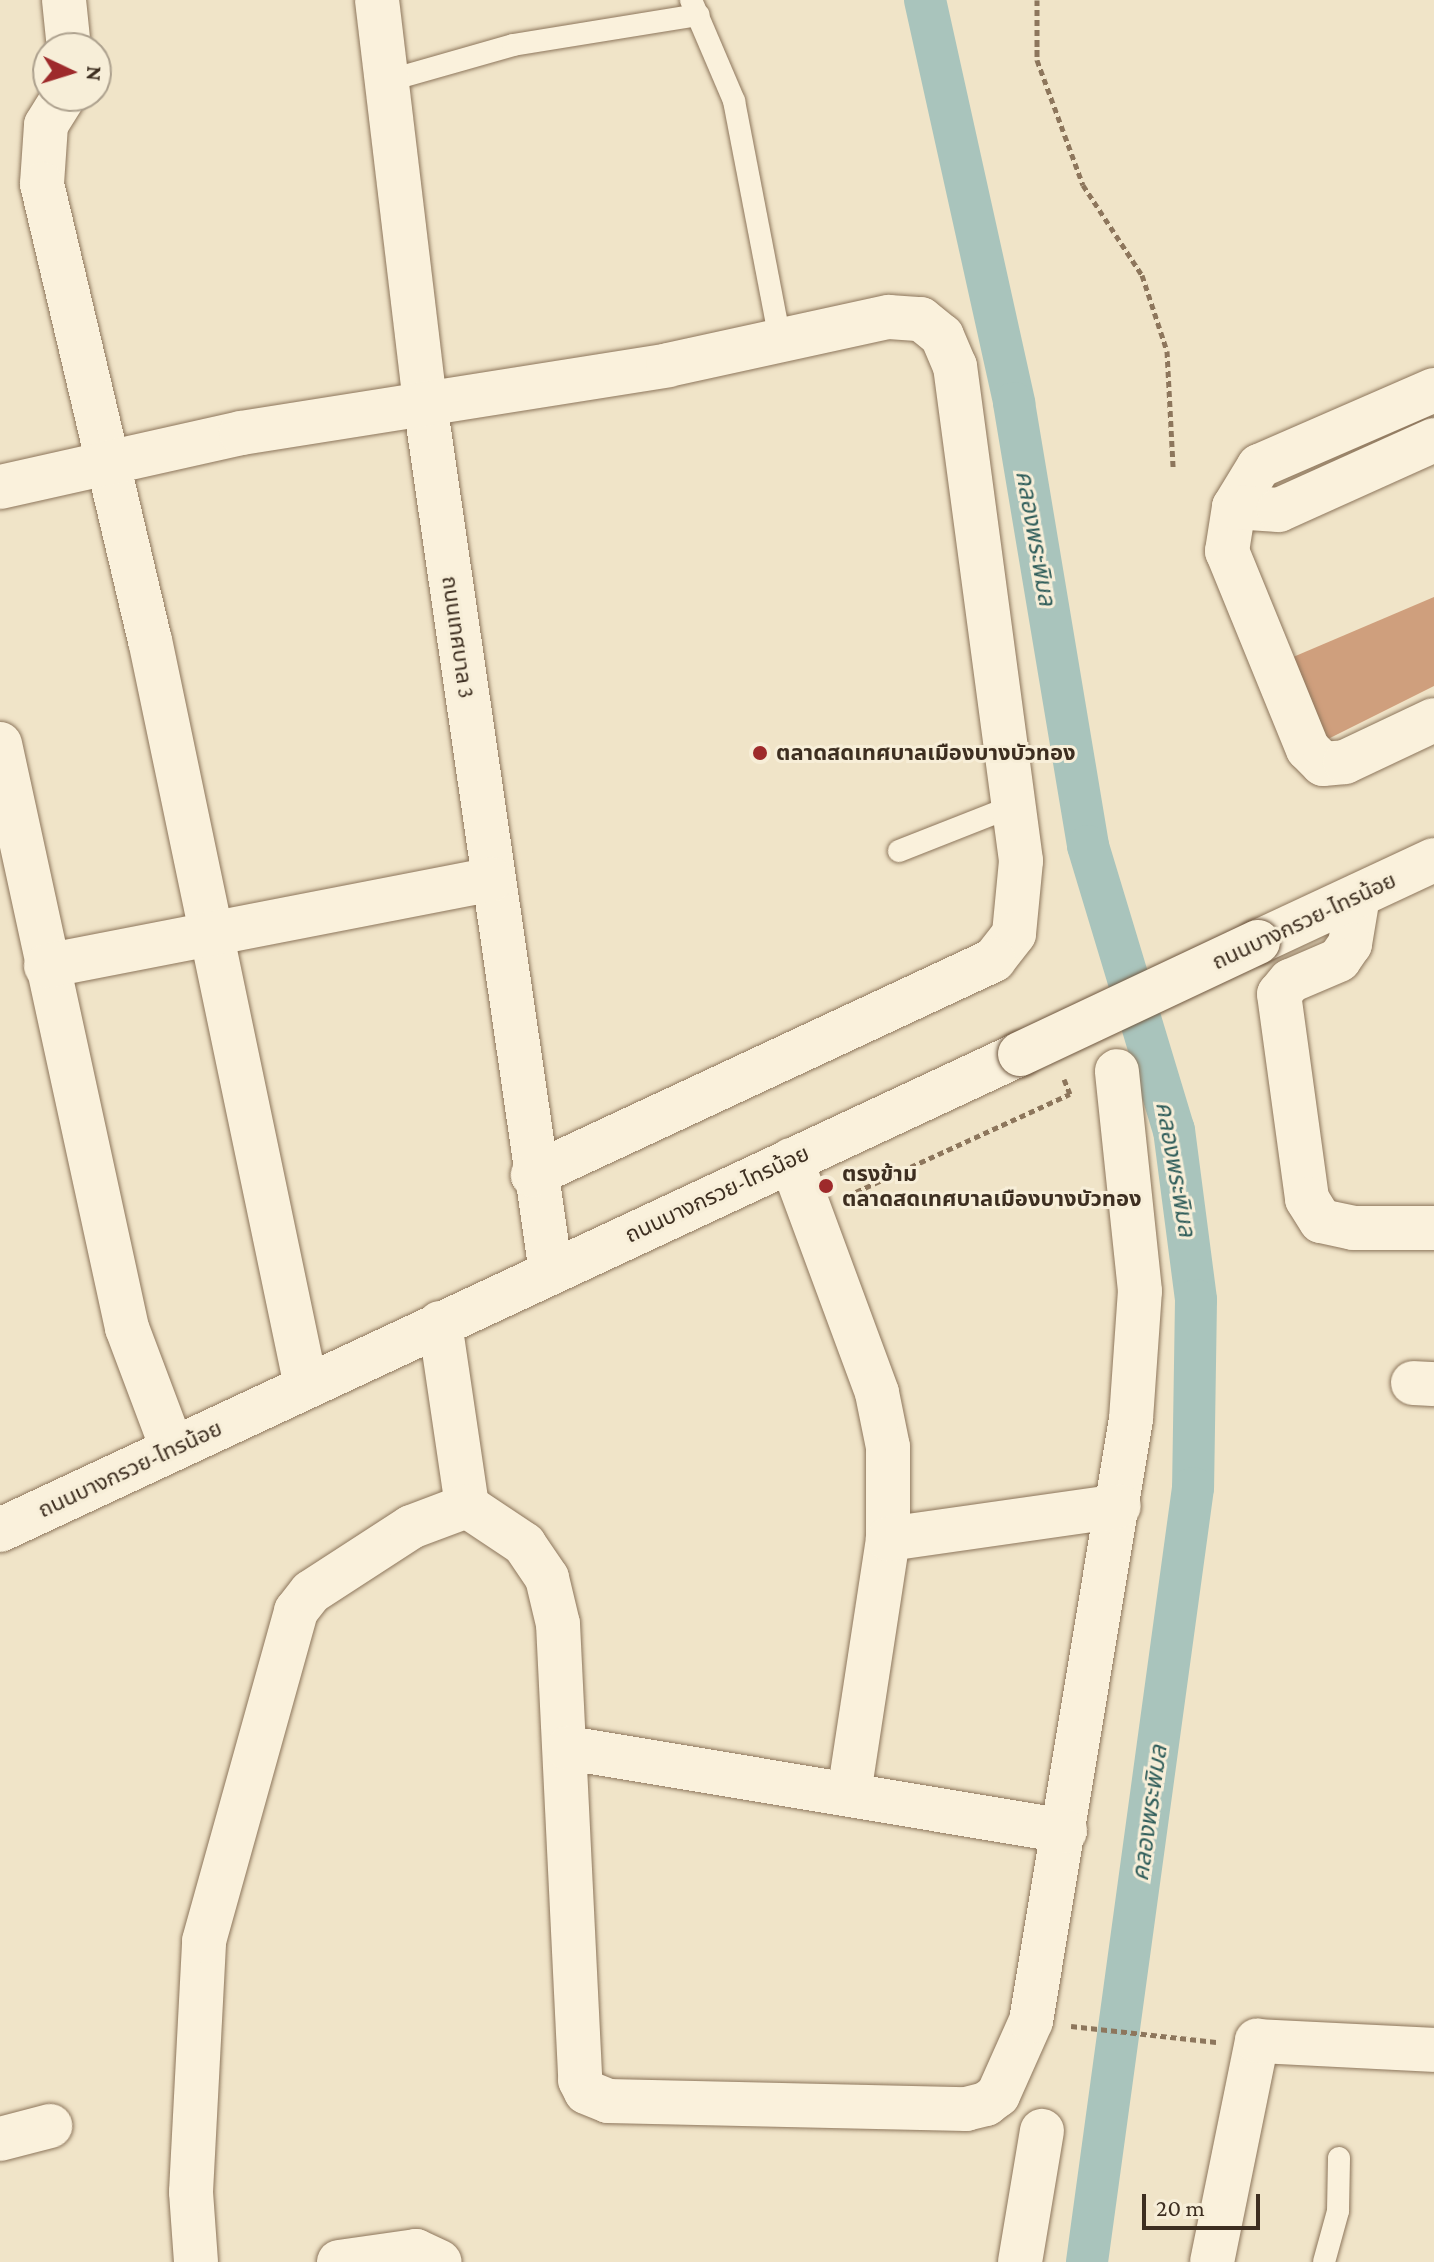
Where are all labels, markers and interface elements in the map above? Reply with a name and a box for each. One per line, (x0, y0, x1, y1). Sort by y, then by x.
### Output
north arrow (32, 32, 112, 112)
text: N (81, 65, 107, 82)
water label: คลองพระพิมล (1010, 468, 1062, 608)
street label: ถนนเทศบาล 3 (436, 574, 480, 700)
place label: ตลาดสดเทศบาลเมืองบางบัวทอง (776, 740, 1076, 766)
marker: ตลาดสดเทศบาลเมืองบางบัวทอง (751, 744, 769, 762)
street label: ถนนบางกรวย-ไทรน้อย (1208, 867, 1400, 975)
water label: คลองพระพิมล (1150, 1099, 1202, 1239)
street label: ถนนบางกรวย-ไทรน้อย (621, 1140, 813, 1248)
place label: ตรงข้าม ตลาดสดเทศบาลเมืองบางบัวทอง (842, 1160, 1142, 1212)
marker: ตรงข้าม ตลาดสดเทศบาลเมืองบางบัวทอง (817, 1177, 835, 1195)
street label: ถนนบางกรวย-ไทรน้อย (34, 1415, 226, 1523)
water label: คลองพระพิมล (1125, 1743, 1173, 1883)
scale bar (1146, 2178, 1264, 2228)
text: 20 m (1156, 2194, 1205, 2221)

